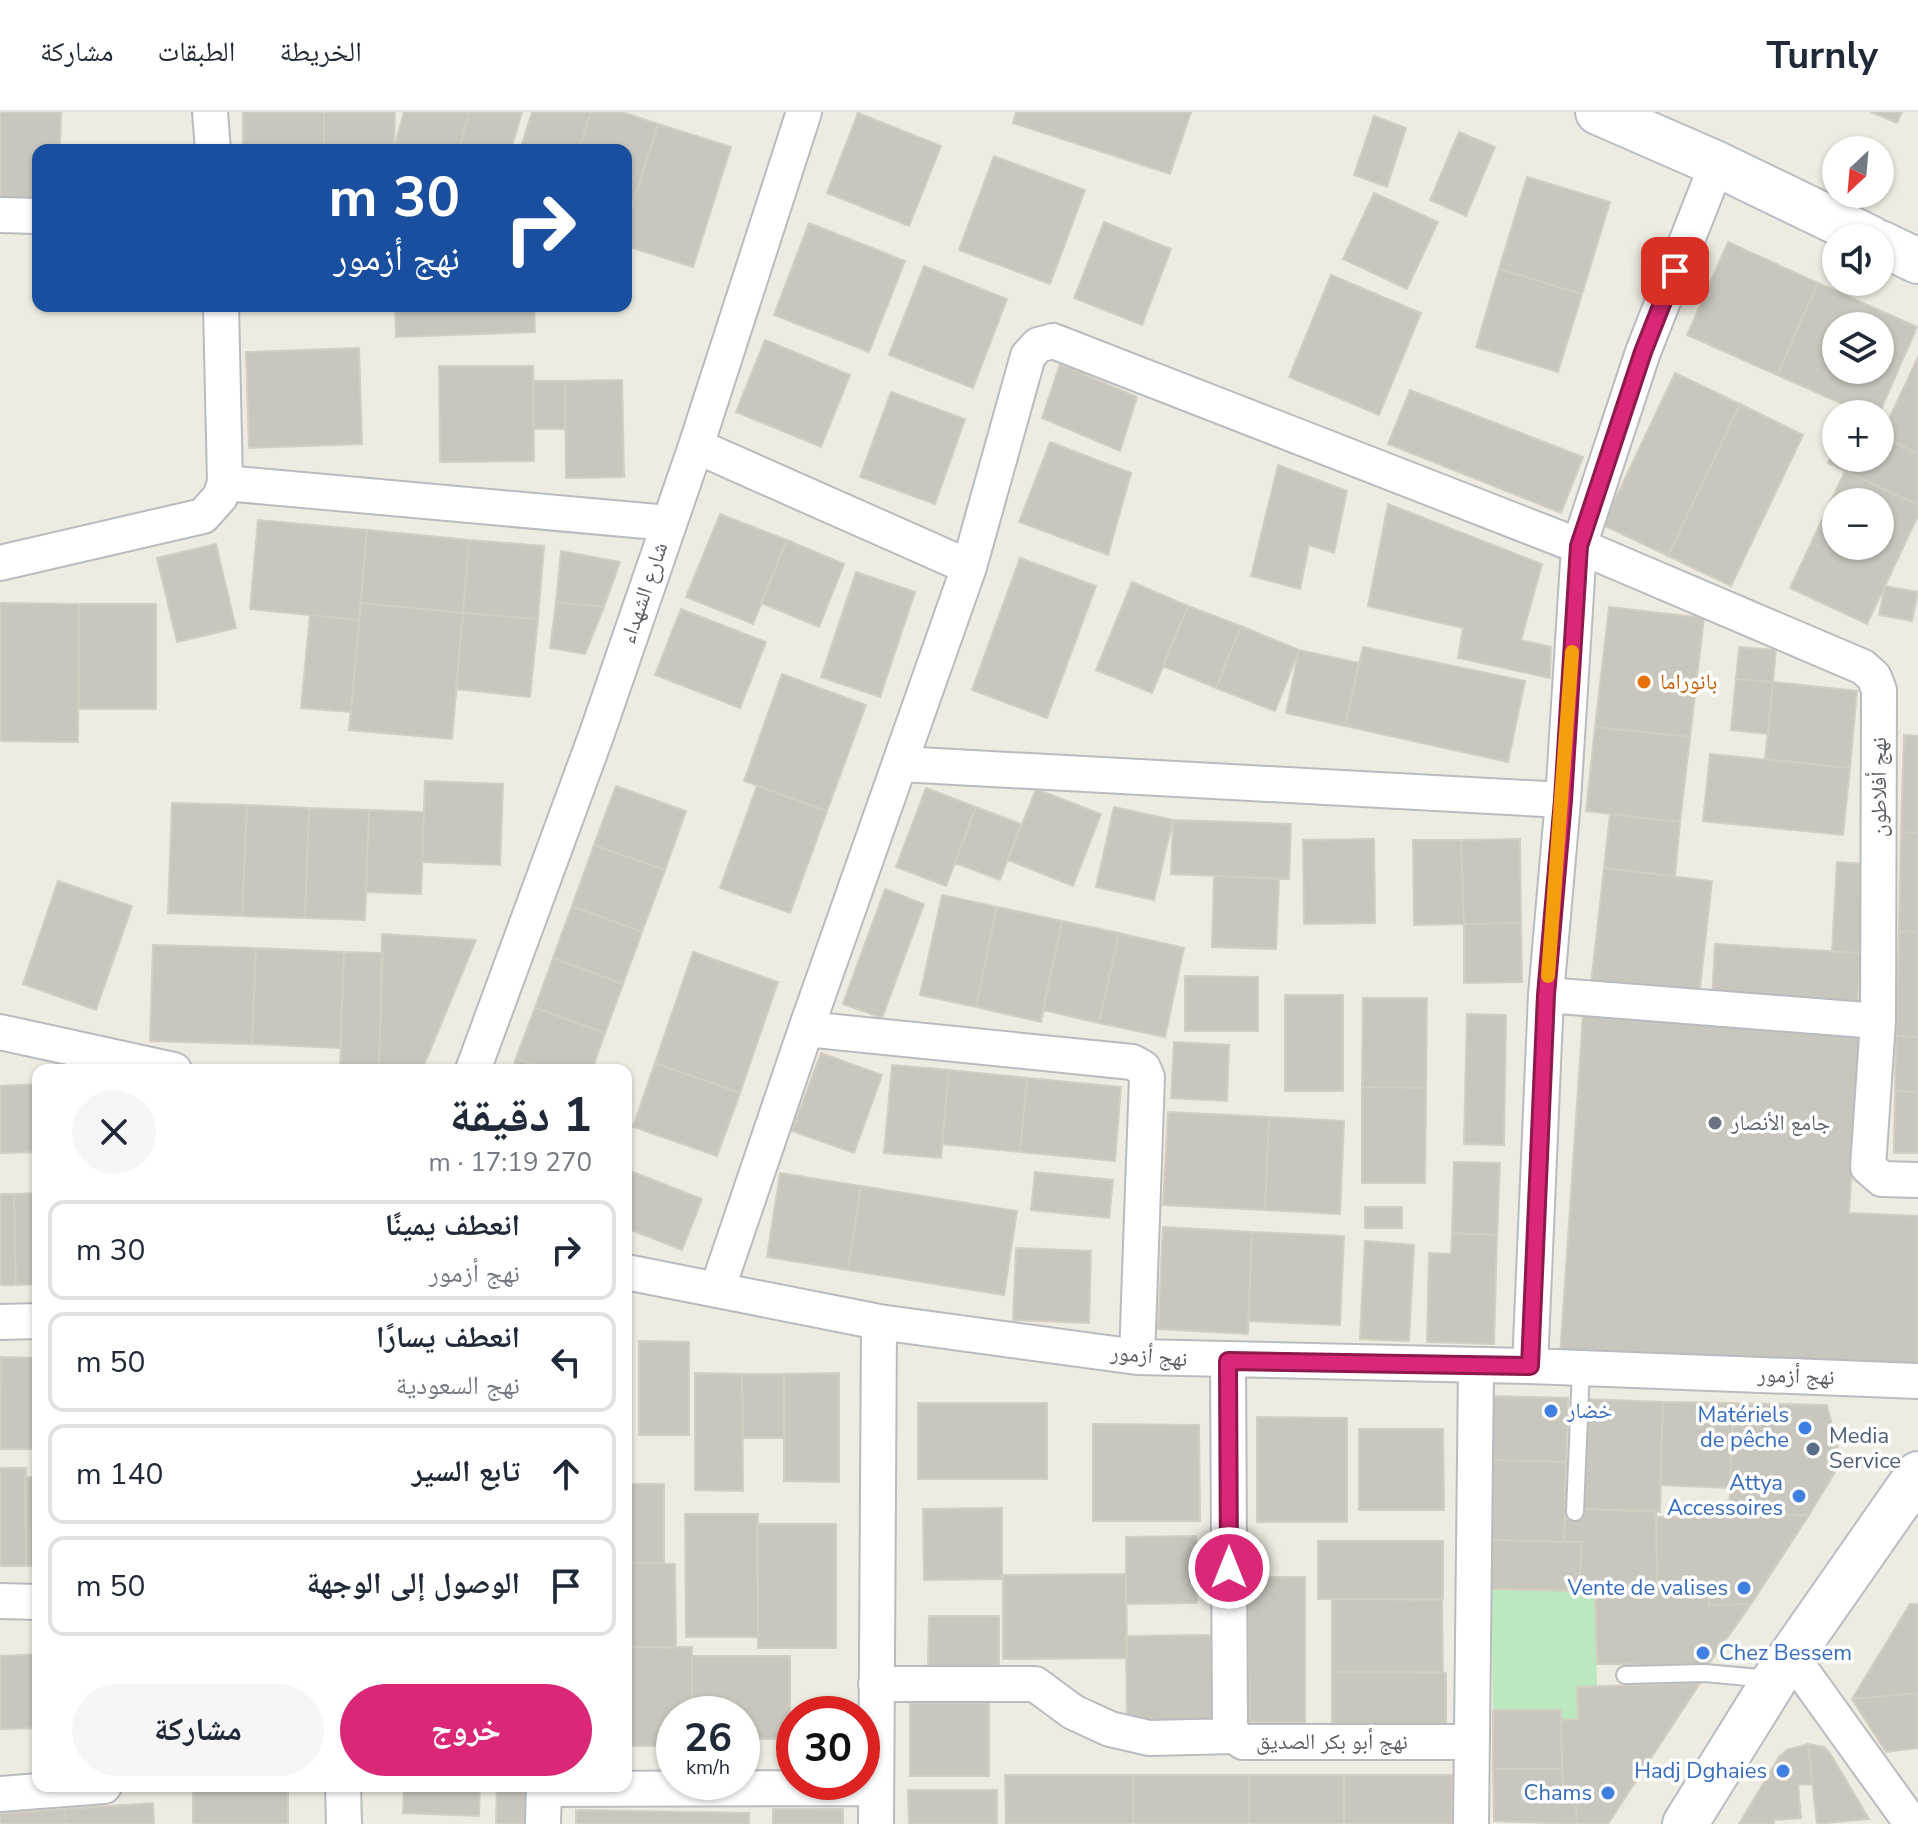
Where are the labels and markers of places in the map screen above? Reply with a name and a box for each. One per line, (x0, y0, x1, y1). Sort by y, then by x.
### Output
pin (1641, 237, 1709, 305)
place label: بانوراما (1660, 667, 1717, 697)
marker: بانوراما (1635, 673, 1653, 691)
place label: جامع الأنصار (1730, 1108, 1831, 1138)
marker: جامع الأنصار (1706, 1114, 1724, 1132)
place label: خضار (1566, 1396, 1612, 1426)
place label: Matériels de pêche (1698, 1400, 1789, 1455)
marker: خضار (1542, 1402, 1560, 1420)
marker: Matériels de pêche (1796, 1419, 1814, 1437)
place label: Media Service (1829, 1421, 1901, 1476)
marker: Media Service (1804, 1440, 1822, 1458)
place label: Attya Accessoires (1667, 1468, 1783, 1523)
marker: Attya Accessoires (1790, 1487, 1808, 1505)
place label: Vente de valises (1567, 1573, 1728, 1603)
marker: Vente de valises (1735, 1579, 1753, 1597)
place label: Chez Bessem (1719, 1638, 1852, 1668)
marker: Chez Bessem (1694, 1644, 1712, 1662)
place label: Hadj Dghaies (1634, 1756, 1767, 1786)
marker: Hadj Dghaies (1774, 1762, 1792, 1780)
place label: Chams (1524, 1778, 1592, 1808)
marker: Chams (1599, 1784, 1617, 1802)

